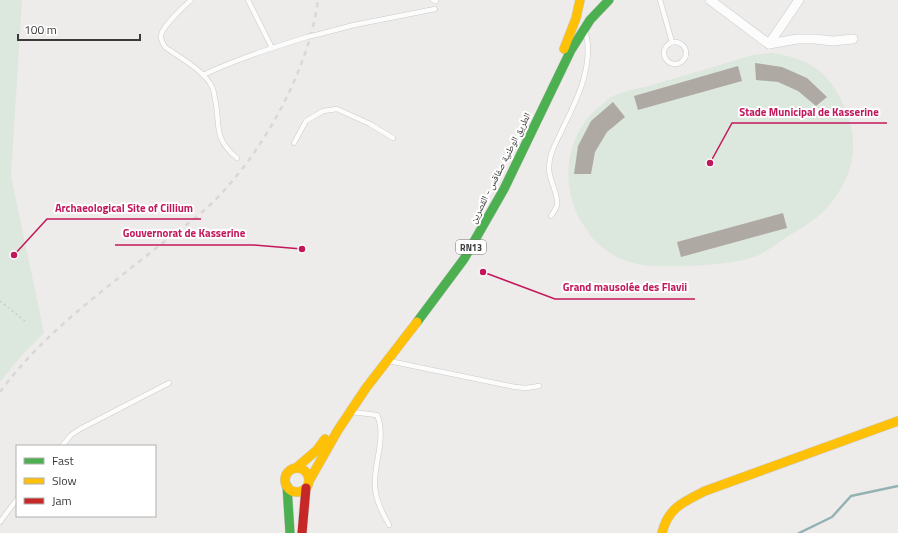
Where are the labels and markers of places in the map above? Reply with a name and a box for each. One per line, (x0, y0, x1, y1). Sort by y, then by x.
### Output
callout: Stade Municipal de Kasserine (732, 100, 887, 123)
callout: Archaeological Site of Cillium (47, 196, 201, 219)
callout: Gouvernorat de Kasserine (115, 222, 253, 245)
callout: Grand mausolée des Flavii (555, 276, 695, 299)

